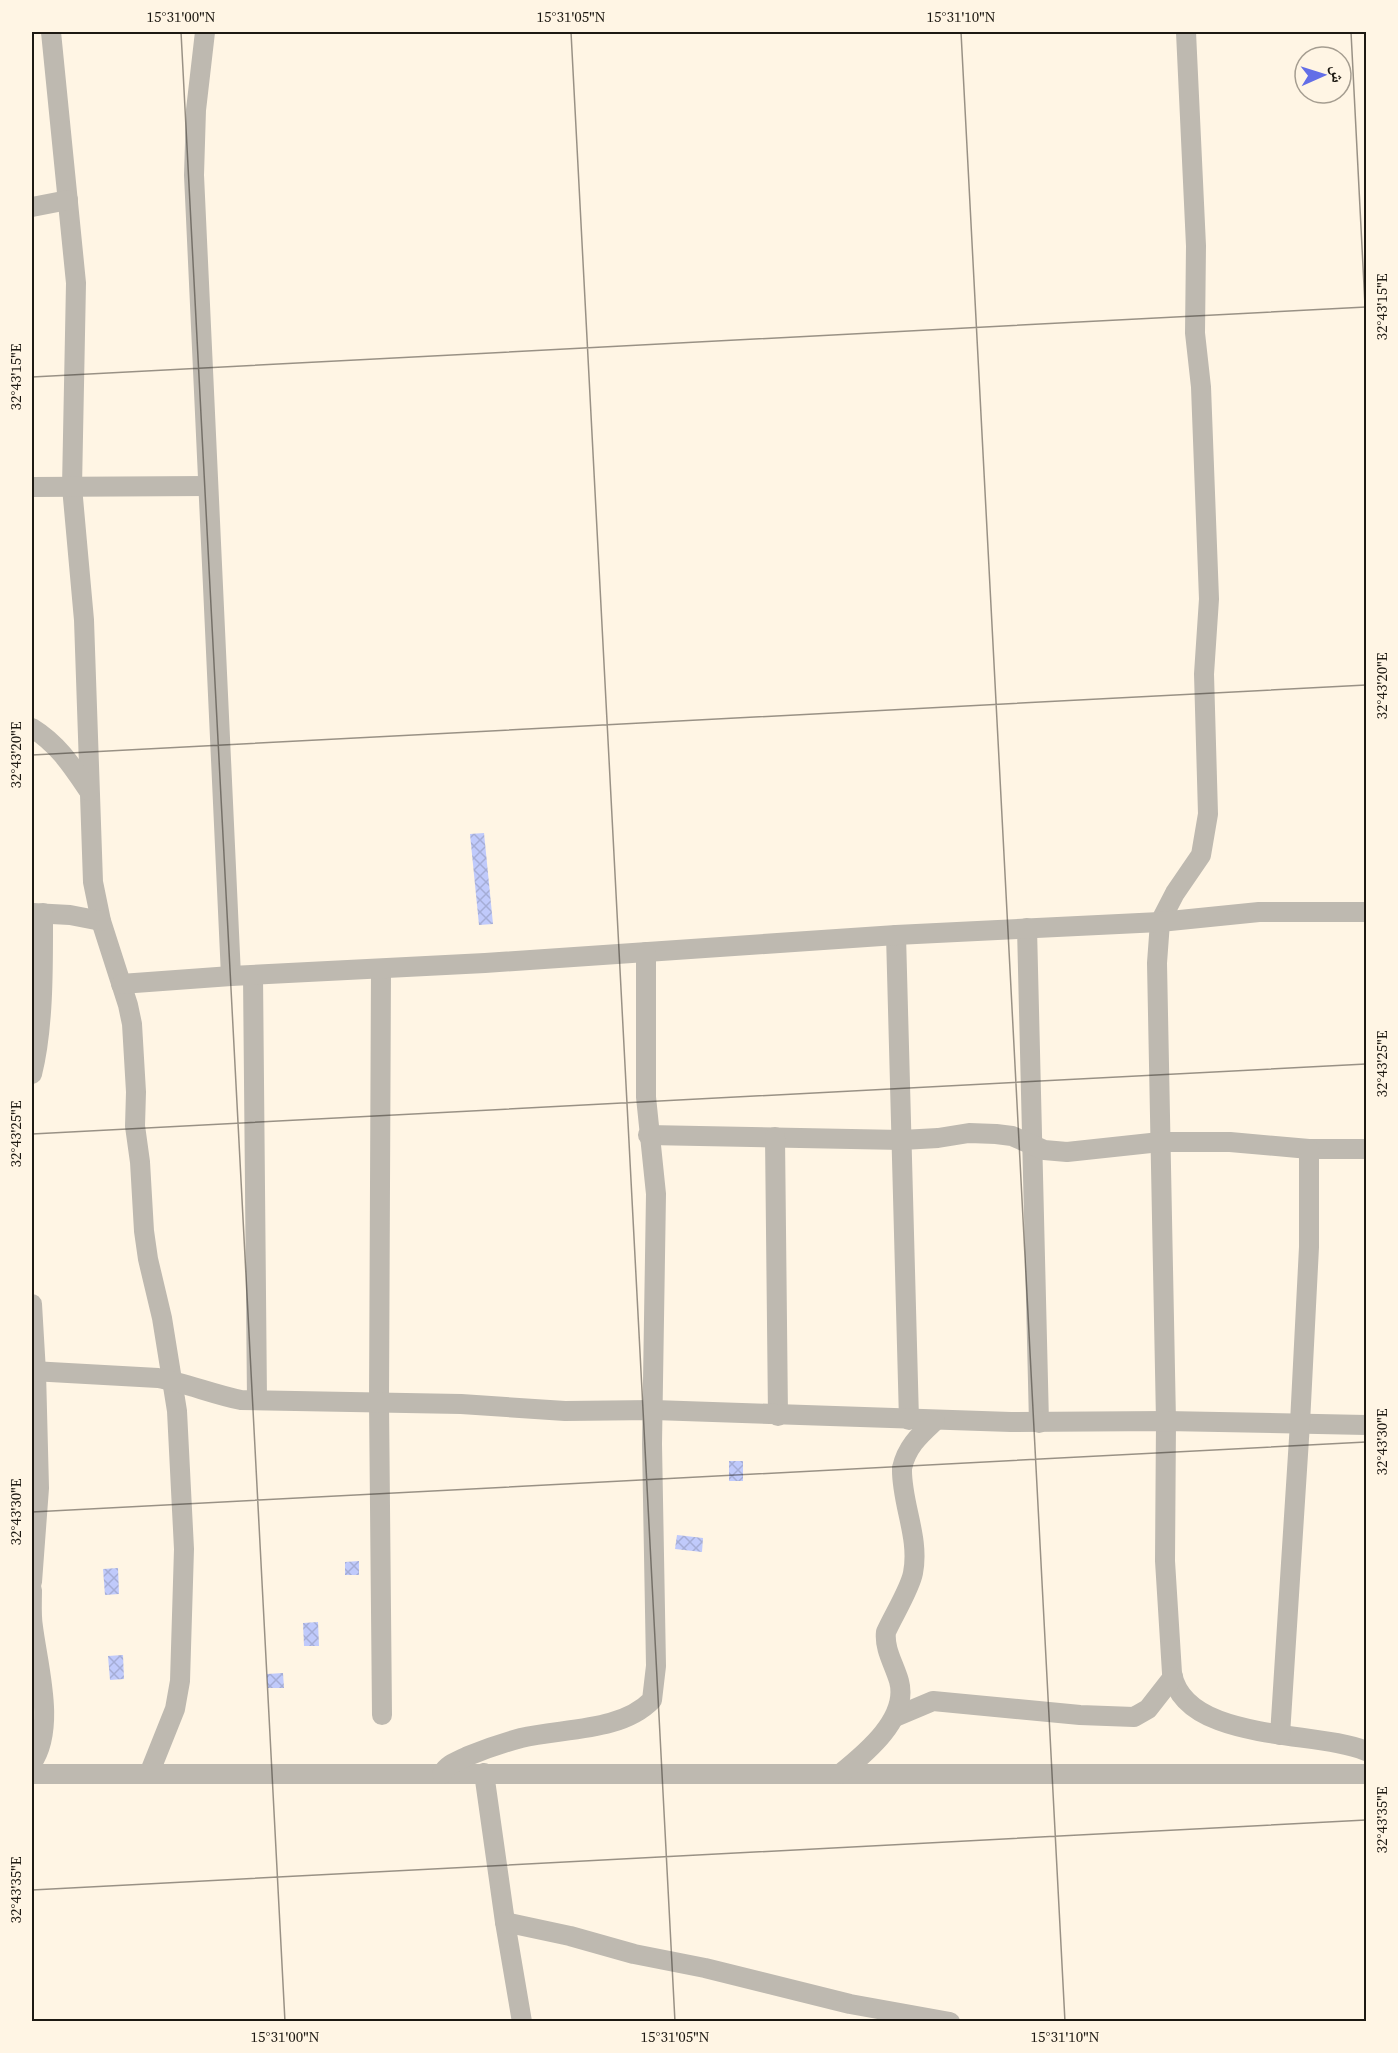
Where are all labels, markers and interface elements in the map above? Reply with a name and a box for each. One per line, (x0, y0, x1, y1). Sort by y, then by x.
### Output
text: 15°31'00"N (146, 6, 216, 27)
text: 15°31'05"N (536, 6, 606, 27)
text: 15°31'10"N (926, 6, 996, 27)
north arrow (1293, 45, 1353, 105)
text: ش (1327, 65, 1349, 83)
text: 32°43'15"E (1371, 273, 1392, 341)
text: 32°43'15"E (5, 343, 26, 411)
text: 32°43'20"E (1371, 652, 1392, 720)
text: 32°43'20"E (5, 721, 26, 789)
text: 32°43'25"E (1371, 1030, 1392, 1098)
text: 32°43'25"E (5, 1100, 26, 1168)
text: 32°43'30"E (1371, 1408, 1392, 1476)
text: 32°43'30"E (5, 1478, 26, 1546)
text: 32°43'35"E (1371, 1786, 1392, 1854)
text: 32°43'35"E (5, 1856, 26, 1924)
text: 15°31'00"N (250, 2026, 320, 2047)
text: 15°31'05"N (640, 2026, 710, 2047)
text: 15°31'10"N (1030, 2026, 1100, 2047)

